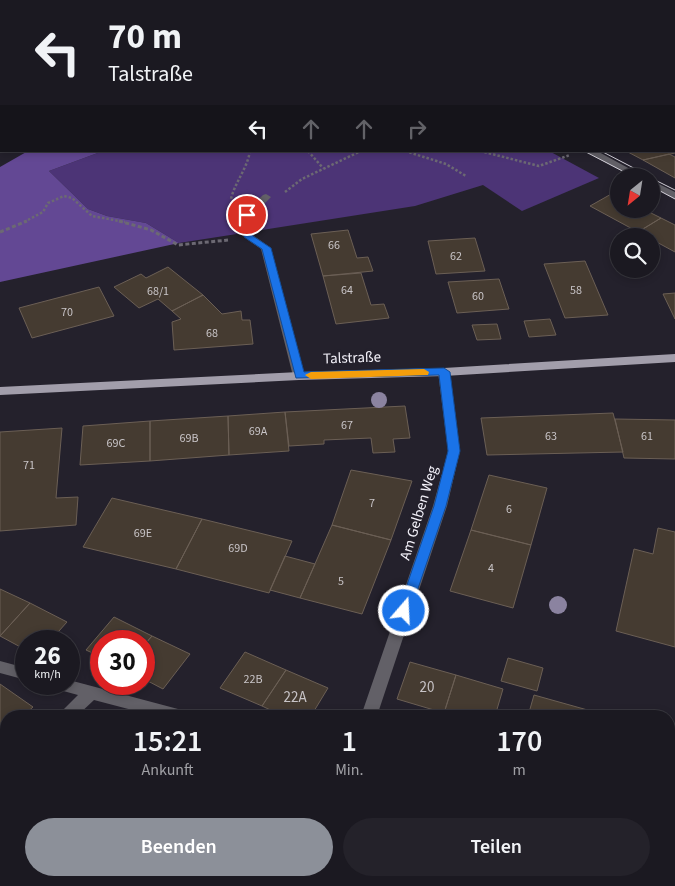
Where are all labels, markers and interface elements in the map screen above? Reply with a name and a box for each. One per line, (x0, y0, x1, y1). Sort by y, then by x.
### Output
text: 70 m (108, 12, 182, 62)
icon: left (25, 20, 90, 85)
text: Talstraße (108, 58, 193, 90)
icon: left (244, 115, 272, 143)
icon: ahead (297, 115, 325, 143)
icon: ahead (350, 115, 378, 143)
icon: right (403, 115, 431, 143)
north arrow (610, 168, 660, 218)
map controls (610, 168, 660, 278)
pin (226, 194, 268, 236)
icon: arrive (233, 201, 261, 229)
button: search (610, 228, 660, 278)
house number: 66 (328, 237, 340, 254)
house number: 62 (450, 248, 462, 265)
house number: 64 (341, 282, 353, 299)
house number: 58 (570, 282, 582, 299)
house number: 68/1 (147, 283, 169, 300)
house number: 60 (472, 288, 484, 305)
house number: 70 (61, 304, 73, 321)
house number: 68 (206, 325, 218, 342)
street label: Talstraße (323, 346, 381, 370)
house number: 67 (341, 417, 353, 434)
house number: 69A (249, 423, 268, 440)
house number: 63 (545, 428, 557, 445)
house number: 61 (641, 428, 653, 445)
house number: 69B (180, 430, 198, 447)
house number: 69C (107, 435, 126, 452)
house number: 71 (23, 457, 35, 474)
street label: Am Gelben Weg (395, 463, 443, 563)
house number: 7 (369, 495, 375, 512)
house number: 6 (506, 501, 512, 518)
house number: 69E (134, 525, 152, 542)
house number: 69D (228, 540, 248, 557)
house number: 4 (488, 560, 494, 577)
house number: 5 (338, 573, 344, 590)
position arrow (377, 584, 429, 636)
speed limit sign: 30 (90, 630, 155, 695)
text: 26 (34, 638, 61, 674)
text: km/h (34, 666, 61, 683)
house number: 22B (244, 671, 262, 688)
house number: 20 (420, 677, 434, 698)
house number: 22A (283, 687, 307, 708)
text: 15:21 (133, 720, 202, 763)
text: 1 (342, 720, 357, 763)
text: 170 (496, 720, 542, 763)
text: Ankunft (142, 759, 194, 781)
text: Min. (335, 759, 363, 781)
text: m (513, 759, 526, 781)
button: Beenden (25, 818, 333, 876)
button: Teilen (343, 818, 650, 876)

